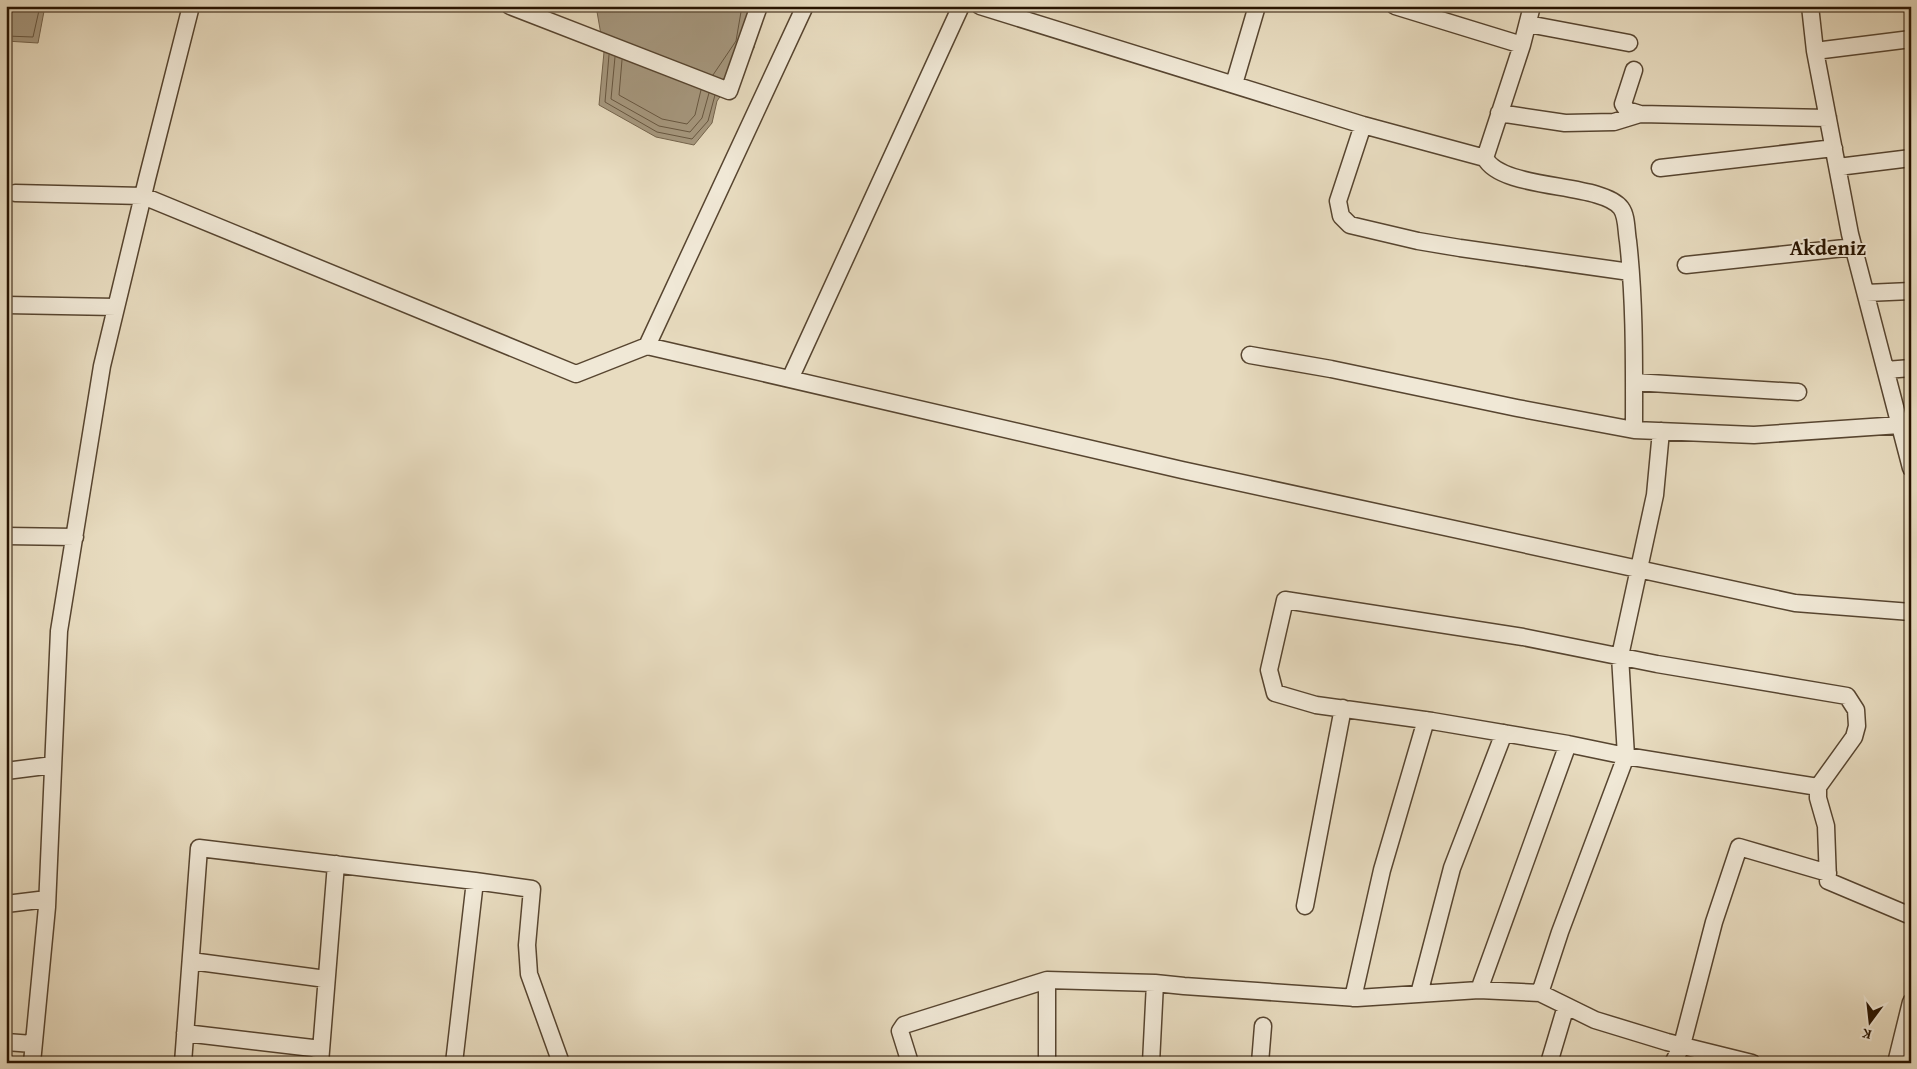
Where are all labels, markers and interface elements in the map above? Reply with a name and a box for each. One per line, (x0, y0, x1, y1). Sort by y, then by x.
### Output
district label: Akdeniz (1790, 232, 1866, 263)
north arrow (1844, 996, 1894, 1046)
text: K (1860, 1024, 1874, 1045)

